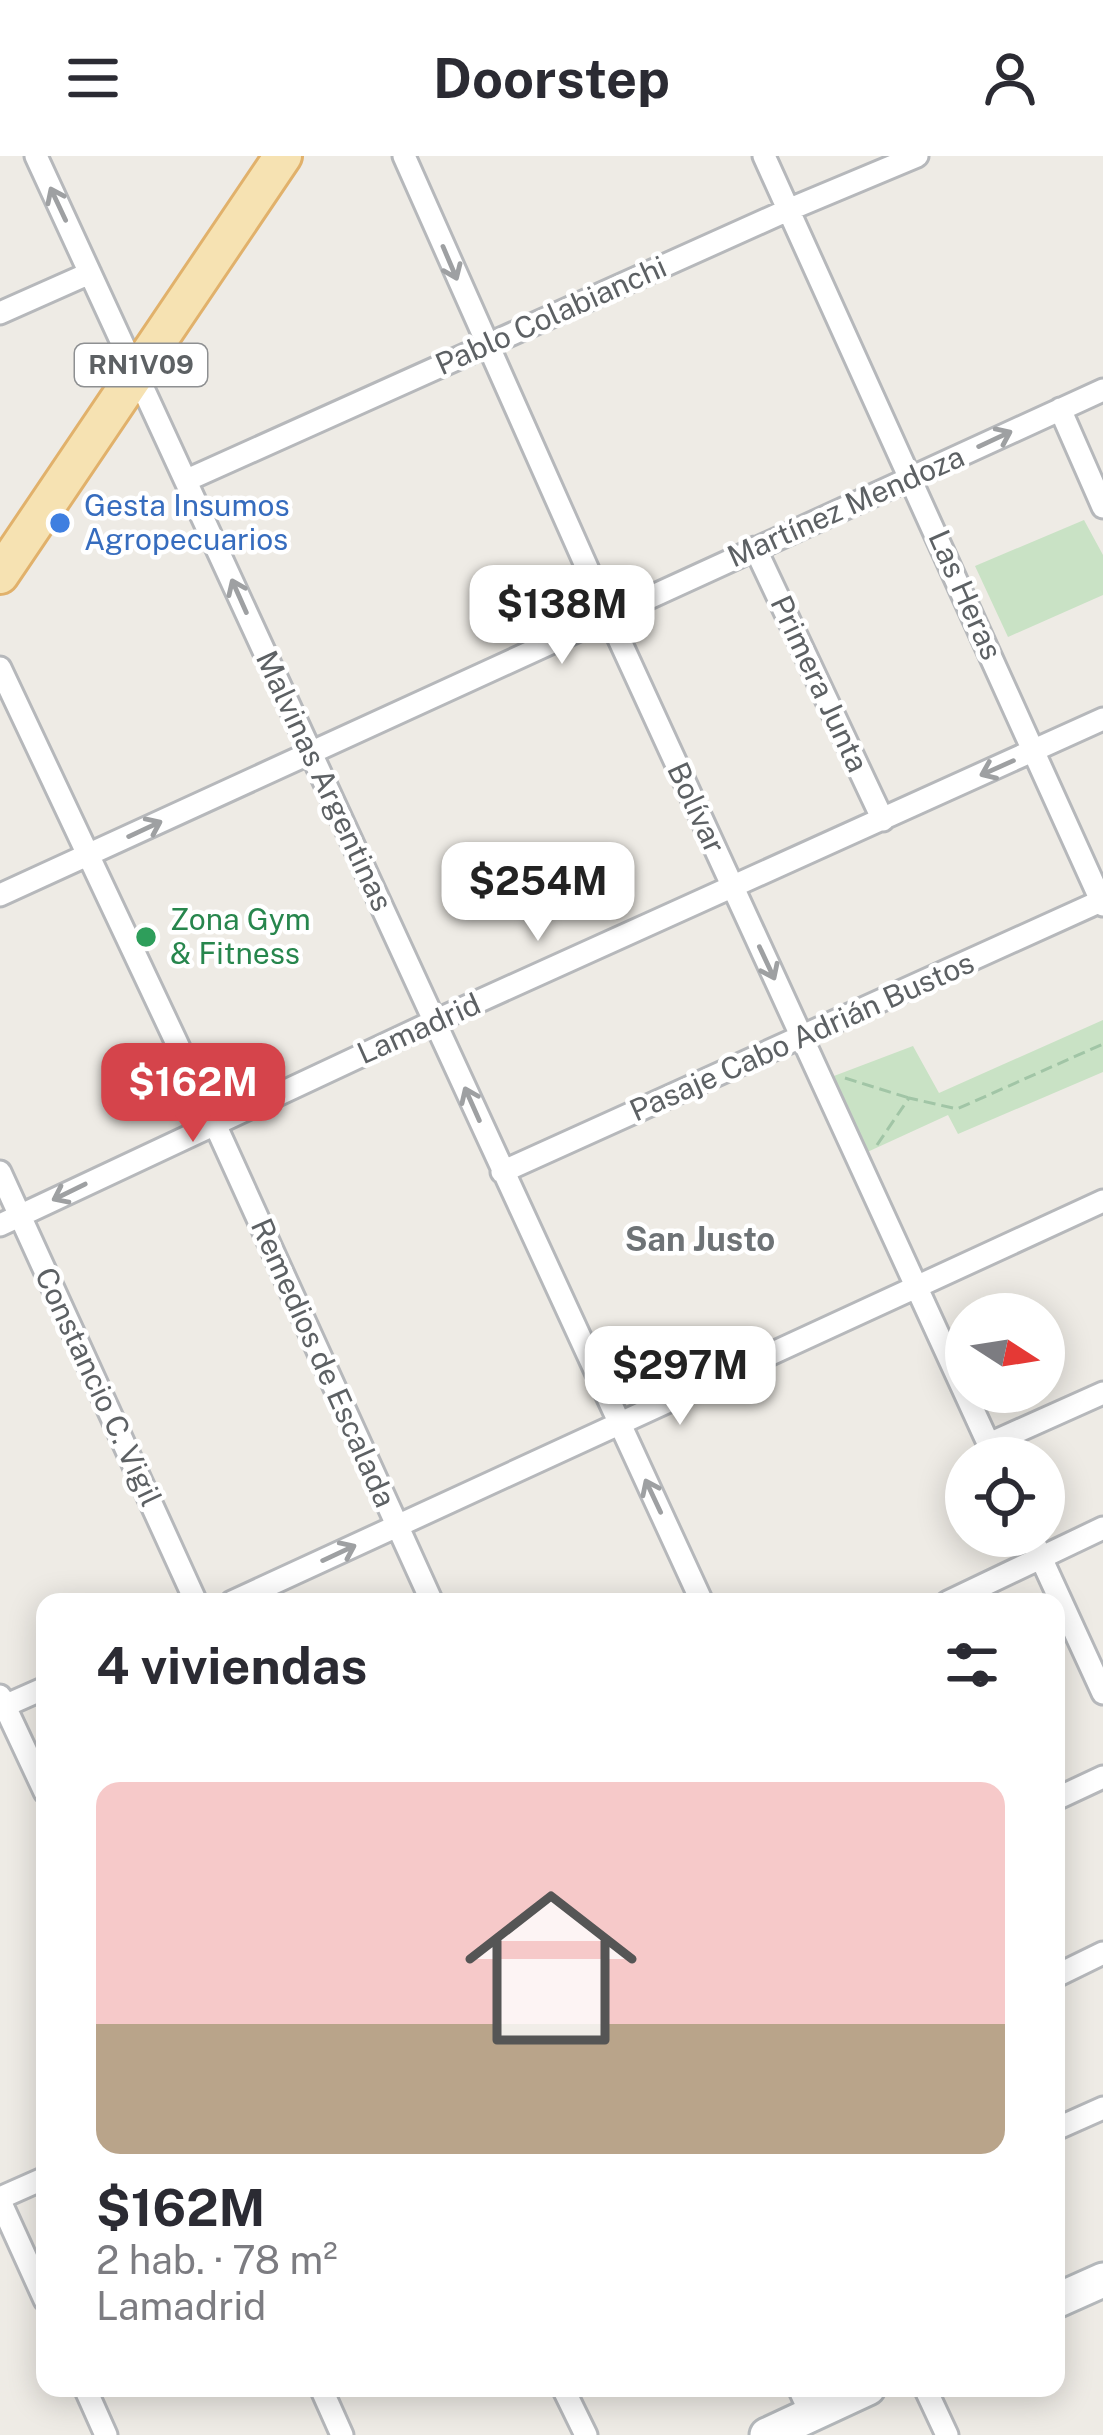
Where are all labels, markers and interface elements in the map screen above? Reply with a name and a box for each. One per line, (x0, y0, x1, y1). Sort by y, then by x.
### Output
icon: menu (60, 45, 126, 111)
icon: person (977, 45, 1043, 111)
text: Doorstep (433, 47, 670, 110)
one-way arrow (46, 187, 68, 223)
one-way arrow (441, 244, 462, 281)
street label: Pablo Colabianchi (430, 248, 672, 382)
road number: RN1V09 (75, 344, 207, 386)
one-way arrow (976, 426, 1012, 448)
street label: Martínez Mendoza (722, 438, 970, 574)
place label: Gesta Insumos Agropecuarios (84, 487, 290, 557)
marker: Gesta Insumos Agropecuarios (47, 510, 73, 536)
street label: Las Heras (921, 524, 1010, 665)
pin: $138M (478, 565, 646, 667)
one-way arrow (227, 579, 249, 615)
text: $138M (497, 581, 628, 627)
street label: Primera Junta (763, 590, 876, 778)
street label: Malvinas Argentinas (249, 645, 401, 916)
street label: Bolívar (660, 756, 734, 859)
one-way arrow (980, 758, 1016, 780)
one-way arrow (126, 817, 162, 839)
pin: $254M (454, 842, 622, 944)
text: $254M (469, 858, 608, 904)
place label: Zona Gym & Fitness (170, 901, 311, 971)
marker: Zona Gym & Fitness (133, 924, 159, 950)
street label: Pasaje Cabo Adrián Bustos (624, 944, 979, 1128)
one-way arrow (757, 944, 779, 980)
street label: Lamadrid (351, 985, 486, 1071)
pin: $162M (109, 1043, 277, 1145)
text: $162M (128, 1059, 258, 1105)
one-way arrow (459, 1087, 481, 1123)
one-way arrow (52, 1182, 87, 1205)
street label: Remedios de Escalada (244, 1213, 404, 1513)
district label: San Justo (625, 1220, 775, 1258)
street label: Constancio C. Vigil (28, 1262, 170, 1512)
north arrow (945, 1293, 1065, 1413)
map controls (945, 1293, 1065, 1557)
pin: $297M (596, 1326, 764, 1428)
text: $297M (612, 1342, 748, 1388)
button: locate (945, 1437, 1065, 1557)
one-way arrow (641, 1479, 663, 1515)
one-way arrow (320, 1541, 356, 1563)
icon: filters (939, 1632, 1005, 1698)
text: 4 viviendas (96, 1636, 367, 1695)
icon: home (443, 1860, 659, 2076)
text: $162M (96, 2178, 265, 2237)
text: 2 hab. · 78 m² (96, 2237, 338, 2283)
text: Lamadrid (96, 2283, 266, 2329)

